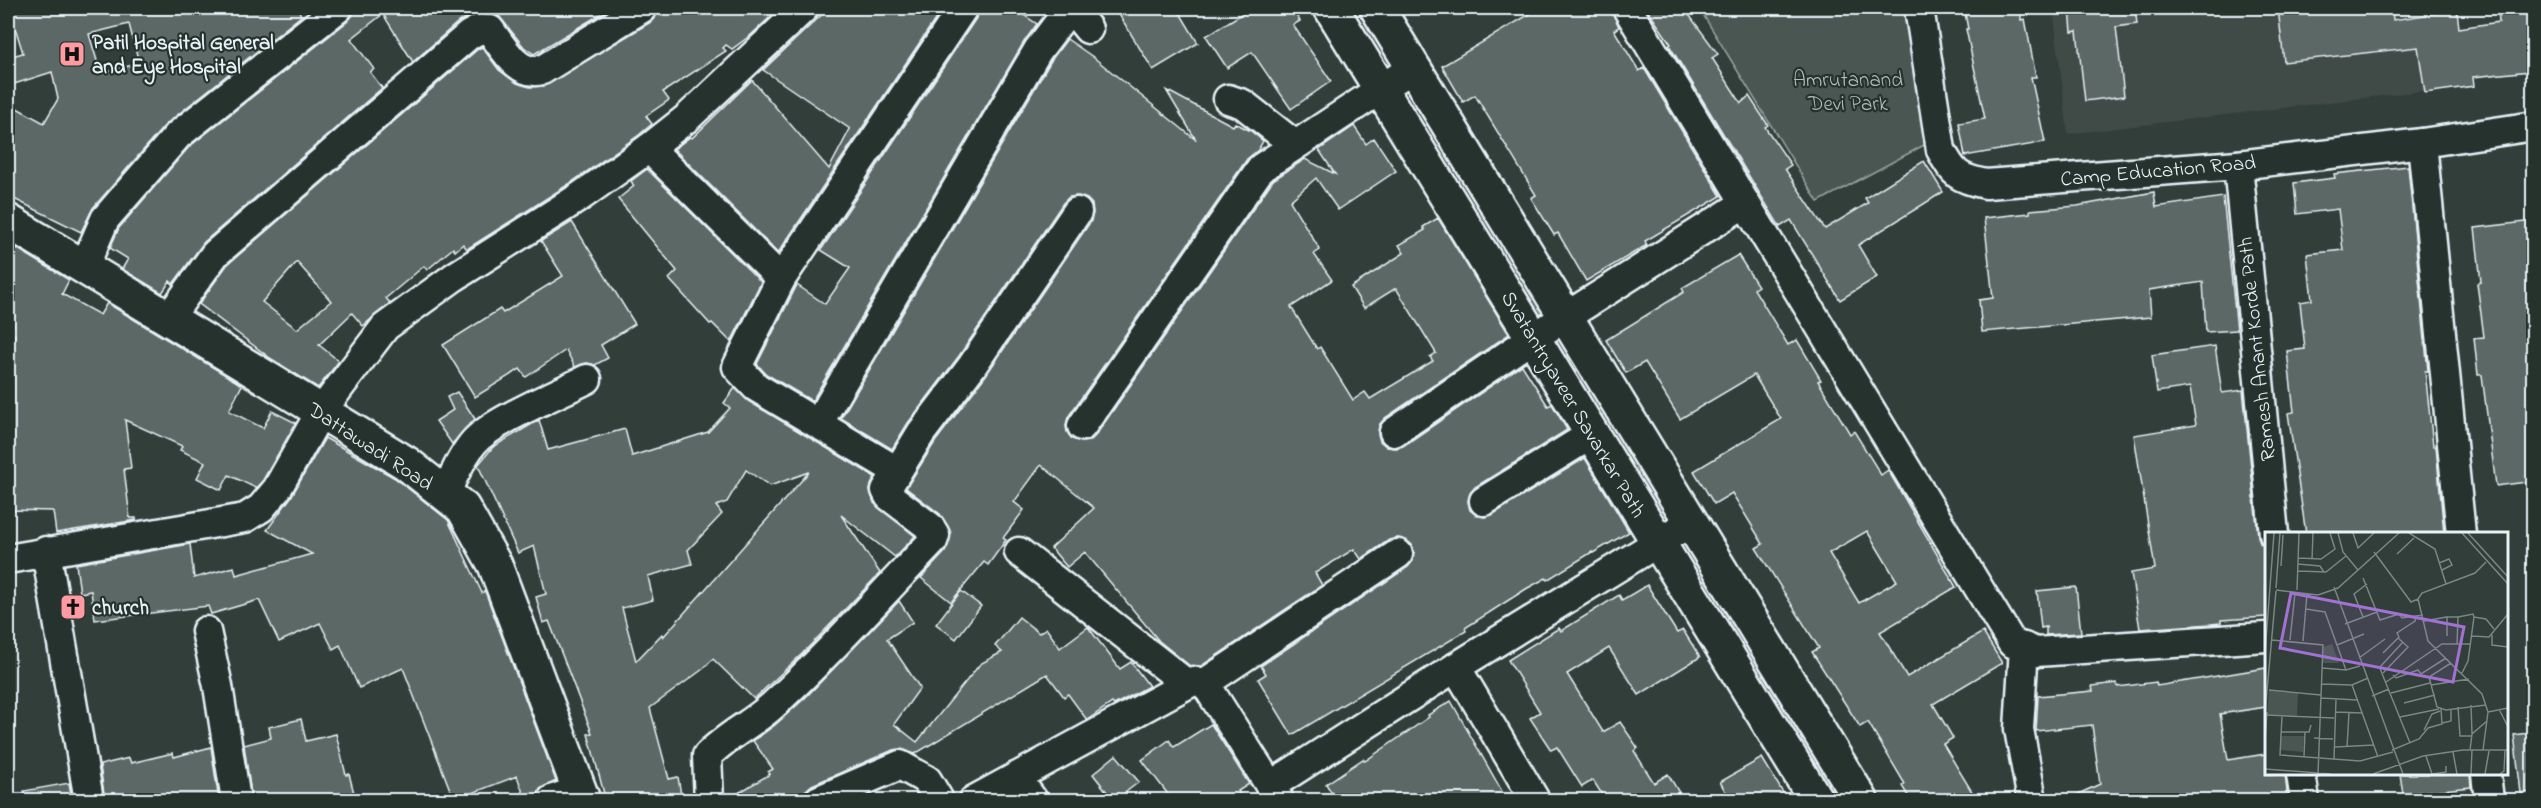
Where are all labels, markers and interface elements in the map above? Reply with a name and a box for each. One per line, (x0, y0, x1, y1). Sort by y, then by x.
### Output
place label: Patil Hospital General and Eye Hospital (92, 29, 274, 85)
hospital icon: Patil Hospital General and Eye Hospital (57, 39, 87, 69)
park label: Amrutanand Devi Park (1793, 66, 1903, 120)
street label: Camp Education Road (2059, 148, 2257, 195)
street label: Ramesh Anant Korde Path (2231, 235, 2285, 462)
street label: Svatantryaveer Savarkar Path (1491, 286, 1652, 525)
street label: Dattawadi Road (301, 395, 439, 500)
inset map (2265, 532, 2508, 775)
church icon: church (58, 592, 88, 622)
place label: church (92, 594, 149, 624)

